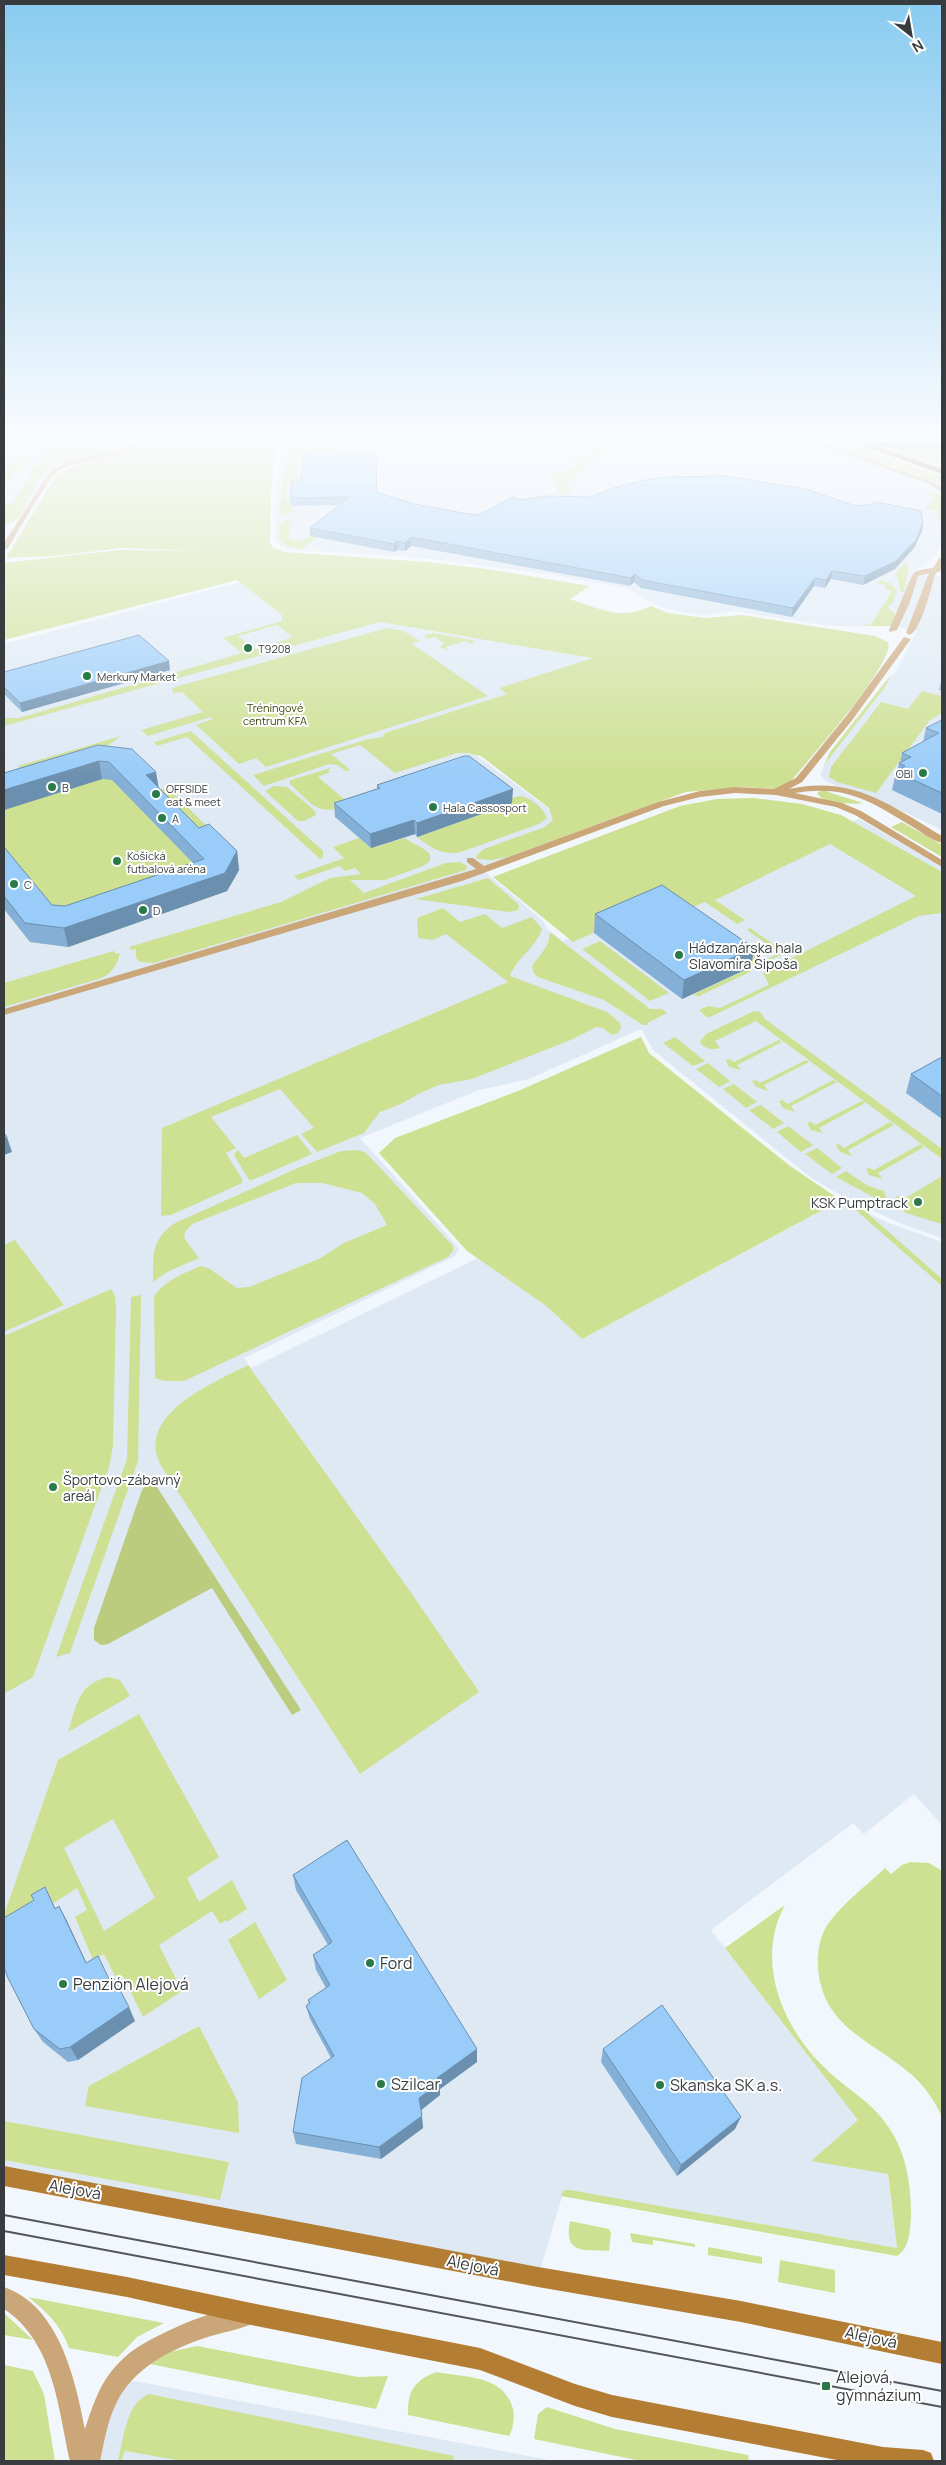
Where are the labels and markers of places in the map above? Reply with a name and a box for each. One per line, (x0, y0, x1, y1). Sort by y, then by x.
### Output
place label: T9208 (258, 641, 291, 656)
marker: T9208 (242, 642, 254, 654)
place label: Merkury Market (97, 669, 176, 684)
marker: Merkury Market (81, 670, 93, 682)
place label: OBI (896, 766, 913, 781)
marker: OBI (917, 767, 929, 779)
place label: B (62, 780, 69, 795)
marker: B (46, 781, 58, 793)
place label: OFFSIDE eat & meet (166, 781, 221, 809)
marker: OFFSIDE eat & meet (150, 788, 162, 800)
place label: Hala Cassosport (443, 800, 527, 815)
marker: Hala Cassosport (427, 801, 439, 813)
place label: A (172, 811, 179, 826)
marker: A (156, 812, 168, 824)
place label: Košická futbalová aréna (127, 848, 206, 876)
marker: Košická futbalová aréna (111, 855, 123, 867)
place label: C (24, 877, 32, 892)
marker: C (8, 878, 20, 890)
place label: D (153, 903, 160, 918)
marker: D (137, 904, 149, 916)
place label: Hádzanárska hala Slavomíra Šipoša (689, 938, 802, 973)
marker: Hádzanárska hala Slavomíra Šipoša (673, 949, 685, 961)
place label: KSK Pumptrack (811, 1193, 909, 1212)
marker: KSK Pumptrack (912, 1196, 924, 1208)
place label: Športovo-zábavný areál (63, 1470, 181, 1505)
marker: Športovo-zábavný areál (47, 1481, 59, 1493)
place label: Ford (380, 1952, 412, 1974)
marker: Ford (364, 1957, 376, 1969)
place label: Penzión Alejová (73, 1973, 189, 1995)
marker: Penzión Alejová (57, 1978, 69, 1990)
place label: Szilcar (391, 2073, 440, 2095)
place label: Skanska SK a.s. (670, 2074, 782, 2096)
marker: Szilcar (375, 2078, 387, 2090)
marker: Skanska SK a.s. (654, 2079, 666, 2091)
place label: Alejová, gymnázium (836, 2366, 921, 2406)
marker: Alejová, gymnázium (820, 2380, 832, 2392)

